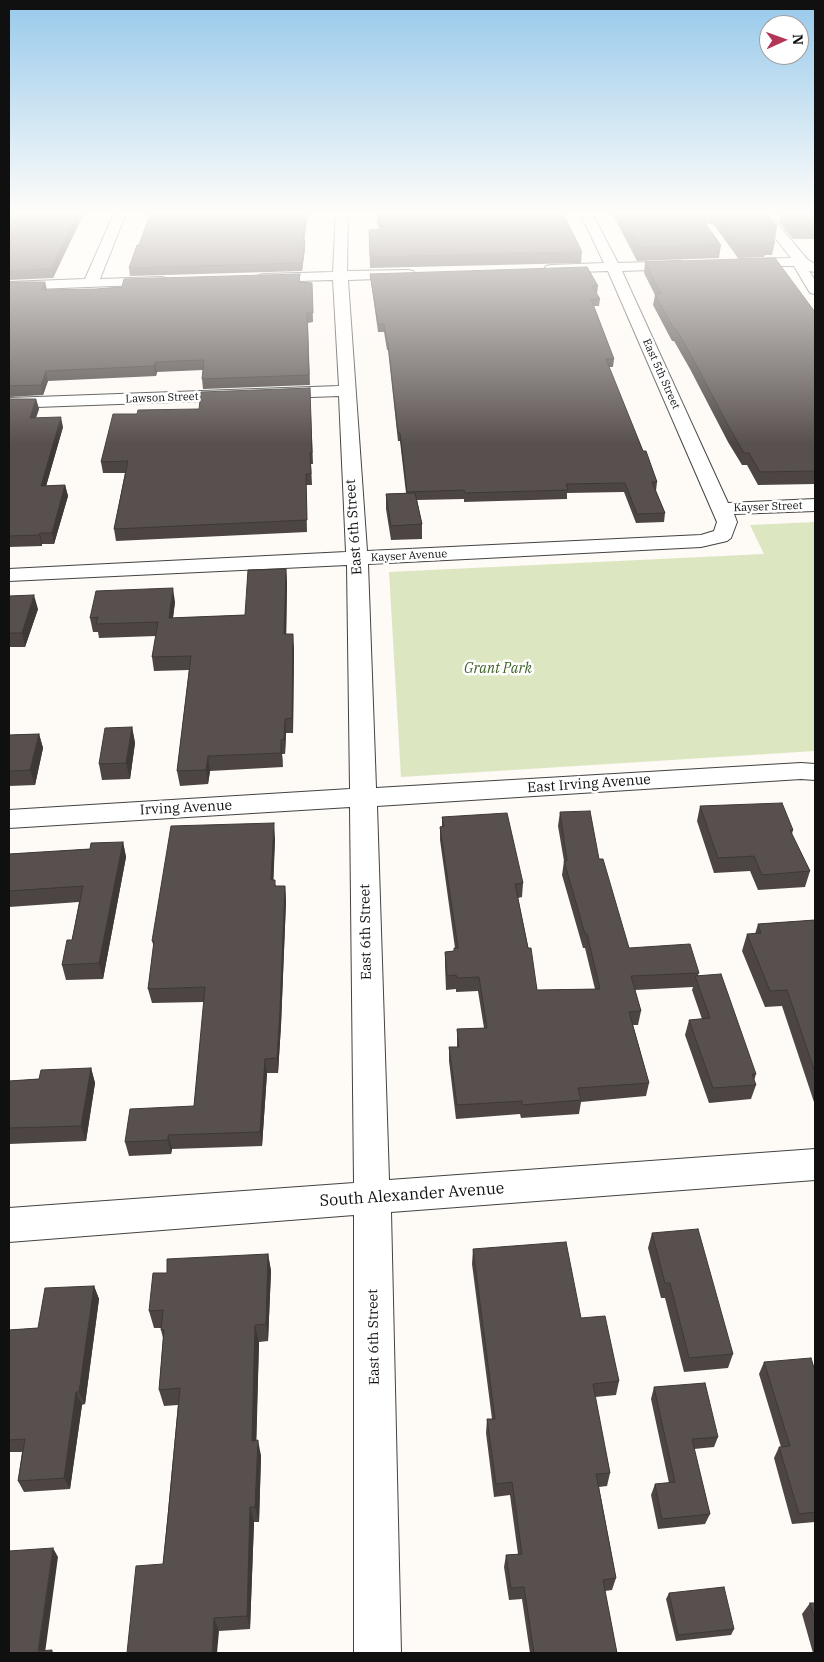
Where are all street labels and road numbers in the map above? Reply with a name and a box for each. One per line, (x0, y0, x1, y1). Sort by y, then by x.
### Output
street label: East 5th Street (640, 337, 682, 411)
street label: Lawson Street (125, 390, 199, 406)
street label: East 6th Street (342, 478, 366, 576)
street label: Kayser Street (733, 499, 803, 515)
street label: Kayser Avenue (370, 547, 448, 565)
street label: East Irving Avenue (527, 771, 651, 797)
street label: Irving Avenue (139, 797, 233, 819)
street label: East 6th Street (357, 884, 375, 980)
street label: South Alexander Avenue (319, 1179, 505, 1211)
street label: East 6th Street (365, 1289, 383, 1385)

